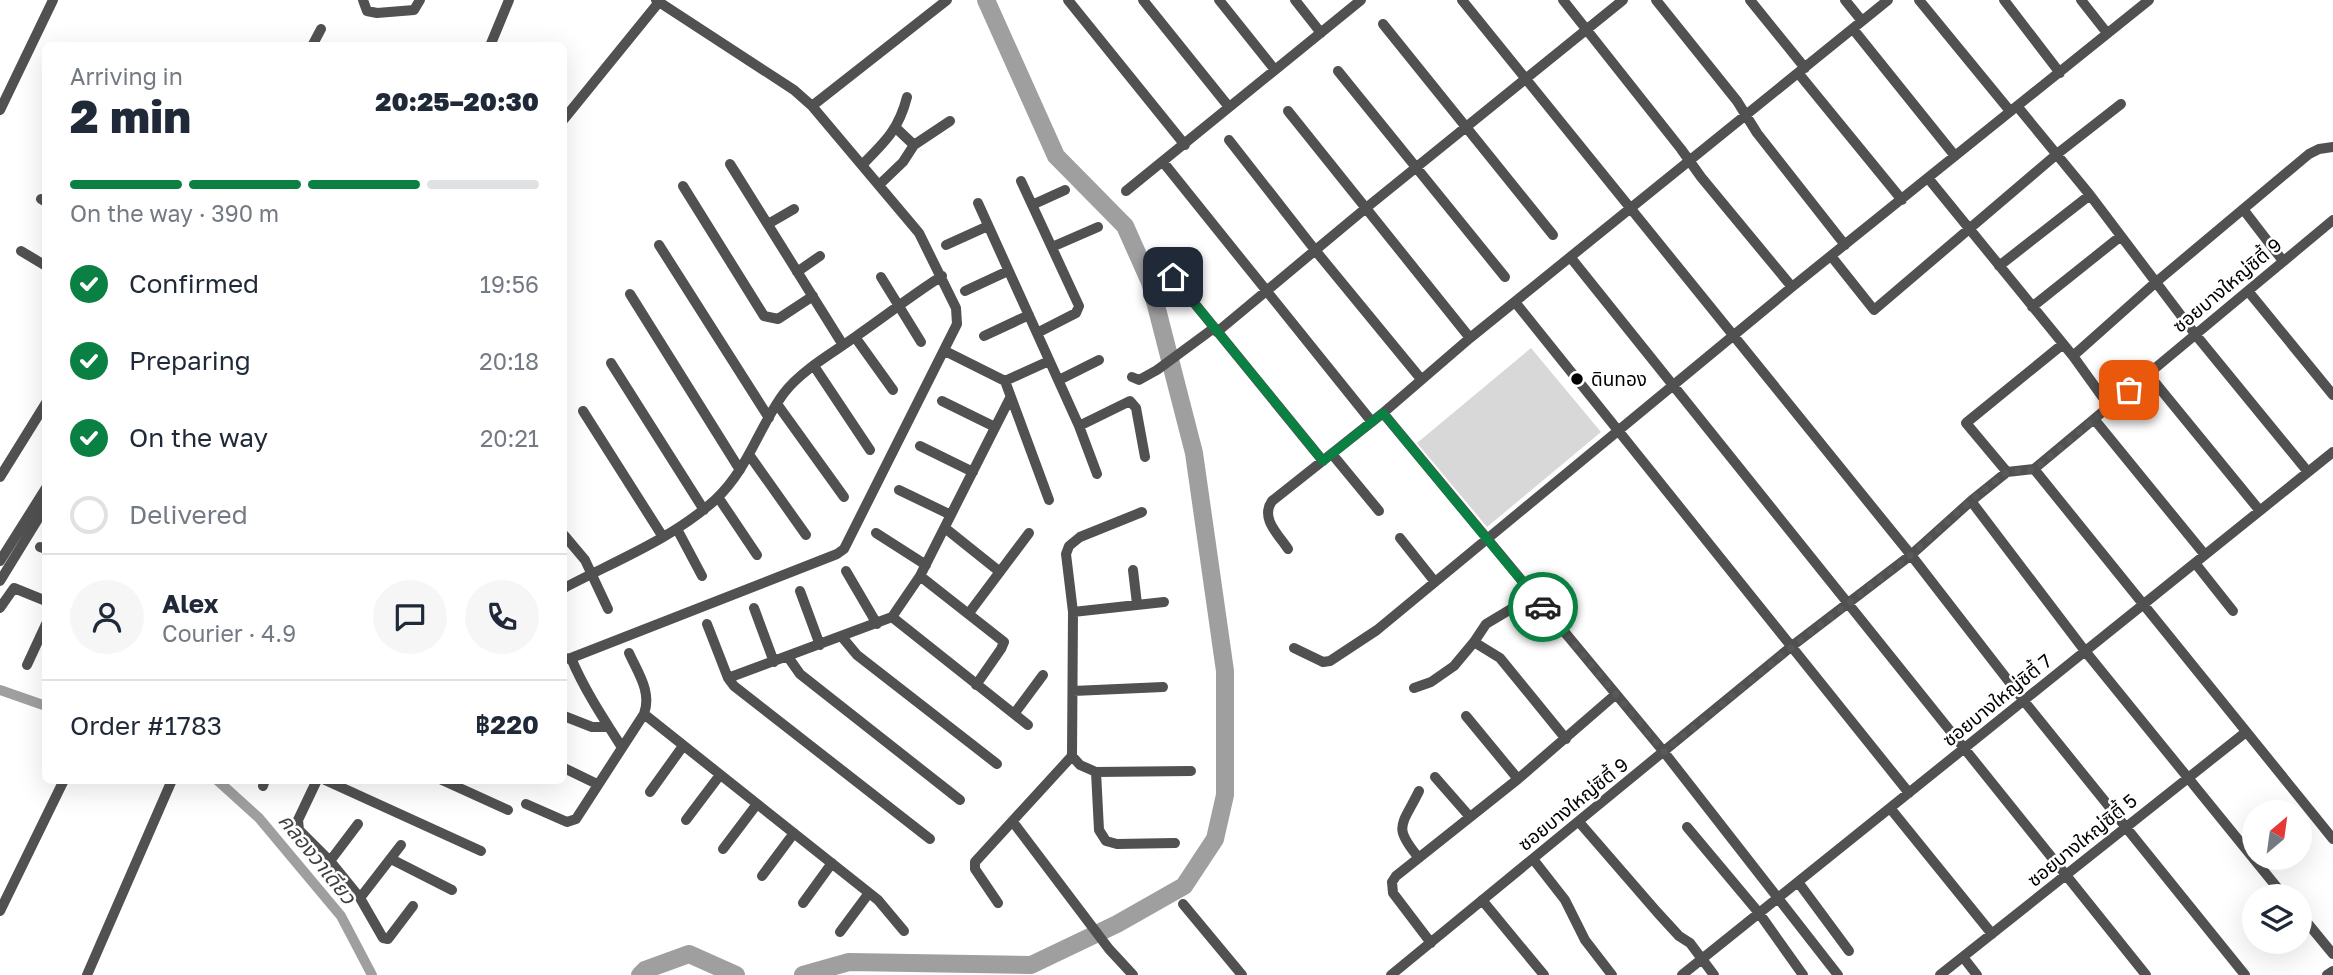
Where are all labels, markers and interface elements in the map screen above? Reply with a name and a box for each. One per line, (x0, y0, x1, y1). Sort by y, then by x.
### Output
text: Arriving in (70, 62, 183, 90)
text: 20:25–20:30 (375, 86, 539, 117)
text: 2 min (70, 88, 191, 143)
text: On the way · 390 m (70, 199, 279, 227)
street label: ซอยบางใหญ่ซิตี้ 9 (2167, 232, 2286, 337)
pin (1143, 247, 1203, 307)
icon: home (1154, 258, 1192, 296)
icon: check (70, 265, 108, 303)
text: Confirmed (129, 268, 259, 299)
text: 19:56 (480, 270, 539, 298)
icon: check (70, 342, 108, 380)
text: Preparing (129, 345, 251, 376)
text: 20:18 (479, 347, 539, 375)
pin (2099, 360, 2159, 420)
place label: ดินทอง (1591, 367, 1647, 390)
marker: ดินทอง (1569, 371, 1585, 387)
icon: bag (2110, 371, 2148, 409)
icon: check (70, 419, 108, 457)
text: On the way (129, 422, 268, 453)
text: 20:21 (480, 424, 539, 452)
text: Delivered (129, 499, 248, 530)
courier (1508, 572, 1578, 642)
button: person (70, 580, 144, 654)
button: chat (373, 580, 447, 654)
button: phone (465, 580, 539, 654)
text: Alex (162, 588, 219, 619)
icon: car (1524, 588, 1562, 626)
text: Courier · 4.9 (162, 619, 296, 647)
street label: ซอยบางใหญ่ซิตี้ 7 (1937, 648, 2056, 751)
text: ฿220 (475, 709, 539, 740)
text: Order #1783 (70, 710, 222, 741)
street label: ซอยบางใหญ่ซิตี้ 9 (1512, 751, 1632, 855)
street label: ซอยบางใหญ่ซิตี้ 5 (2022, 788, 2141, 891)
north arrow (2242, 800, 2312, 870)
map controls (2242, 800, 2312, 954)
water label: คลองวาเดียว (273, 808, 363, 909)
button: layers (2242, 884, 2312, 954)

